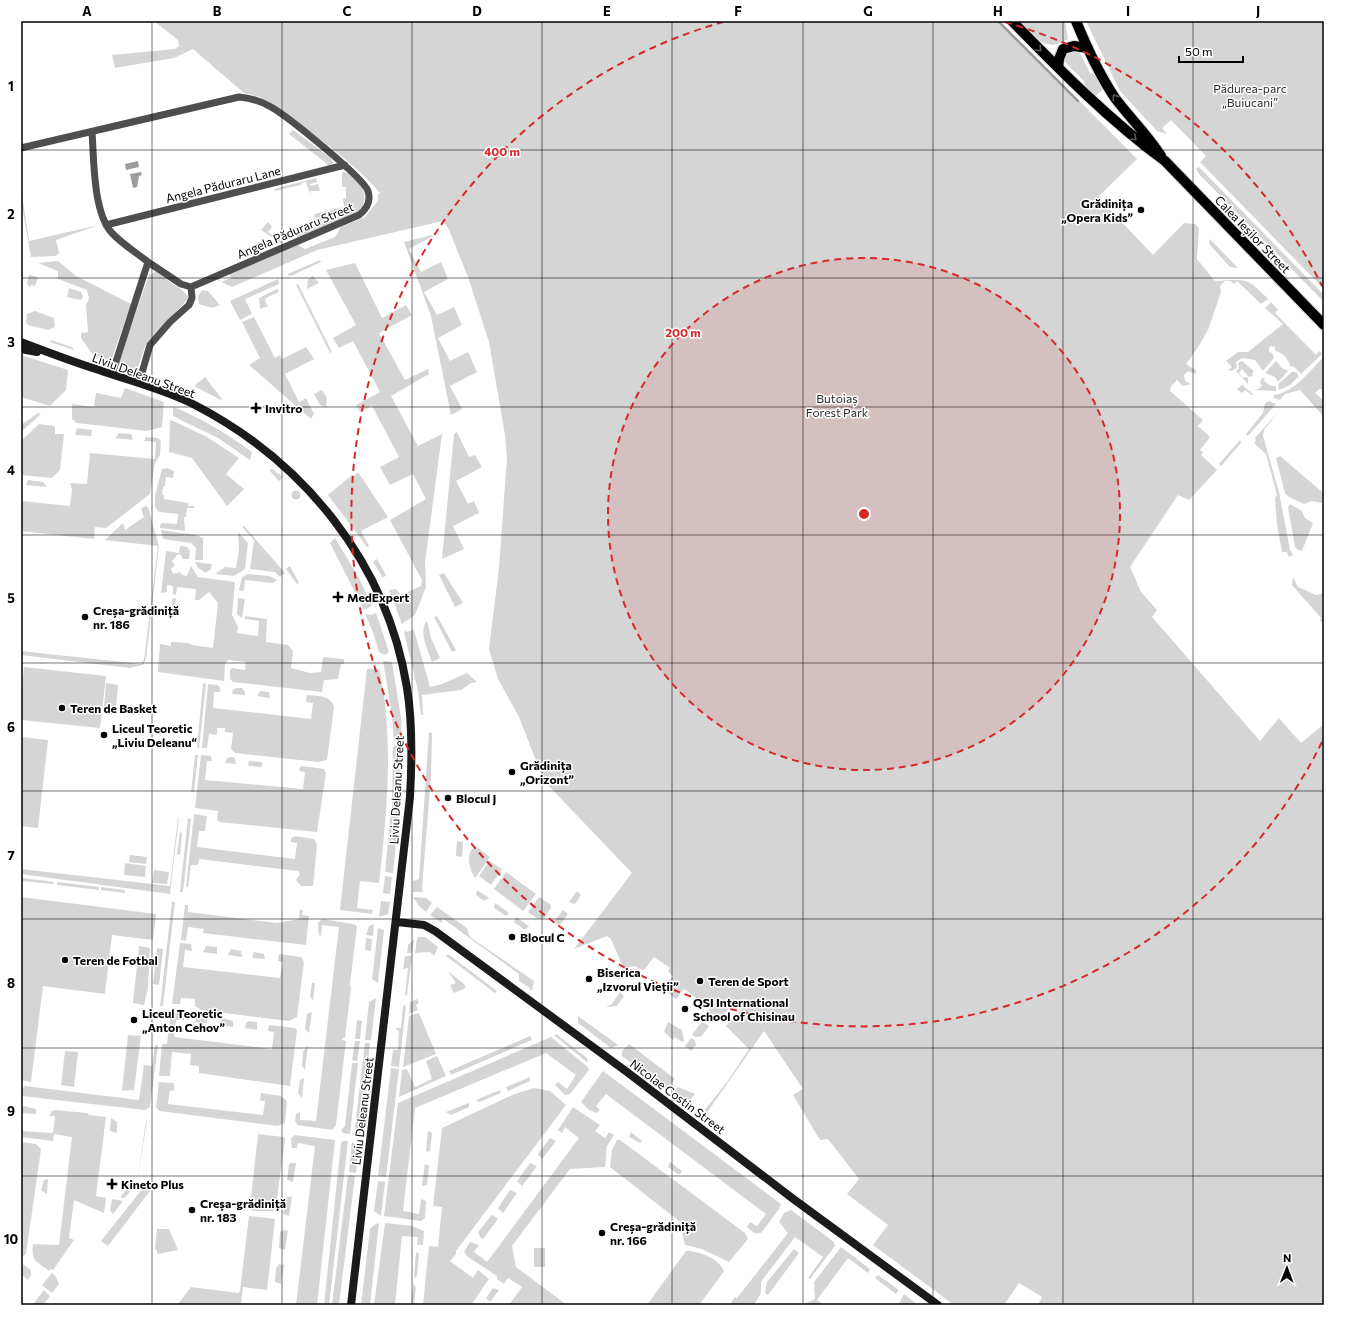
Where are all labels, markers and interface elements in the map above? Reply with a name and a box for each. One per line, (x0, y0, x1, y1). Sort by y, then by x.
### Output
text: A (82, 3, 92, 19)
text: B (213, 3, 222, 19)
text: C (343, 3, 352, 19)
text: D (472, 3, 482, 19)
text: E (603, 3, 611, 19)
text: F (734, 3, 742, 19)
text: G (863, 3, 873, 19)
text: H (993, 3, 1003, 19)
text: I (1126, 3, 1130, 19)
text: J (1256, 3, 1260, 19)
scale bar (1179, 38, 1243, 64)
one-way arrow (1034, 44, 1042, 52)
text: 50 m (1185, 44, 1213, 58)
text: 1 (8, 78, 14, 94)
park label: Pădurea-parc „Buiucani” (1213, 81, 1287, 109)
one-way arrow (1112, 94, 1120, 101)
one-way arrow (1129, 133, 1137, 140)
text: 400 m (484, 144, 520, 158)
street label: Angela Păduraru Lane (164, 163, 282, 205)
street label: Calea Ieșilor Street (1212, 192, 1293, 276)
place label: Grădinița „Opera Kids” (1061, 196, 1133, 224)
street label: Angela Păduraru Street (234, 199, 356, 261)
marker: Grădinița „Opera Kids” (1136, 205, 1146, 215)
text: 2 (7, 206, 15, 222)
text: 200 m (665, 325, 701, 339)
text: 3 (7, 334, 15, 350)
street label: Liviu Deleanu Street (90, 350, 198, 400)
park label: Butoiaș Forest Park (806, 391, 869, 419)
place label: Invitro (265, 401, 302, 415)
marker: Invitro (250, 402, 262, 414)
text: 4 (7, 462, 15, 478)
centre of rings (857, 507, 871, 521)
text: 5 (7, 590, 15, 606)
place label: MedExpert (347, 590, 409, 604)
marker: MedExpert (332, 591, 344, 603)
place label: Creșa-grădiniță nr. 186 (93, 603, 179, 631)
marker: Creșa-grădiniță nr. 186 (80, 612, 90, 622)
place label: Teren de Basket (70, 701, 157, 715)
marker: Teren de Basket (57, 703, 67, 713)
text: 6 (7, 719, 15, 735)
place label: Liceul Teoretic „Liviu Deleanu“ (112, 721, 198, 749)
marker: Liceul Teoretic „Liviu Deleanu“ (99, 730, 109, 740)
street label: Liviu Deleanu Street (386, 735, 406, 845)
place label: Grădinița „Orizont” (520, 758, 575, 786)
marker: Grădinița „Orizont” (507, 767, 517, 777)
place label: Blocul J (456, 791, 496, 806)
marker: Blocul J (443, 793, 453, 803)
text: 7 (7, 847, 15, 863)
place label: Blocul C (520, 930, 565, 944)
marker: Blocul C (507, 932, 517, 942)
place label: Teren de Fotbal (73, 953, 158, 967)
marker: Teren de Fotbal (60, 955, 70, 965)
place label: Biserica „Izvorul Vieții” (597, 965, 679, 994)
marker: Biserica „Izvorul Vieții” (584, 974, 594, 984)
place label: Teren de Sport (708, 974, 789, 988)
text: 8 (7, 975, 15, 991)
marker: Teren de Sport (695, 976, 705, 986)
place label: QSI International School of Chisinau (693, 995, 795, 1023)
marker: QSI International School of Chisinau (680, 1004, 690, 1014)
place label: Liceul Teoretic „Anton Cehov” (142, 1006, 225, 1034)
marker: Liceul Teoretic „Anton Cehov” (129, 1015, 139, 1025)
street label: Liviu Deleanu Street (348, 1056, 376, 1166)
street label: Nicolae Costin Street (628, 1056, 728, 1136)
text: 9 (7, 1103, 15, 1119)
place label: Kineto Plus (121, 1177, 184, 1191)
marker: Kineto Plus (106, 1178, 118, 1190)
place label: Creșa-grădiniță nr. 183 (200, 1196, 286, 1224)
marker: Creșa-grădiniță nr. 183 (187, 1205, 197, 1215)
place label: Creșa-grădiniță nr. 166 (610, 1219, 696, 1247)
marker: Creșa-grădiniță nr. 166 (597, 1228, 607, 1238)
text: 10 (4, 1231, 19, 1247)
north arrow (1267, 1248, 1307, 1288)
text: N (1283, 1251, 1291, 1264)

